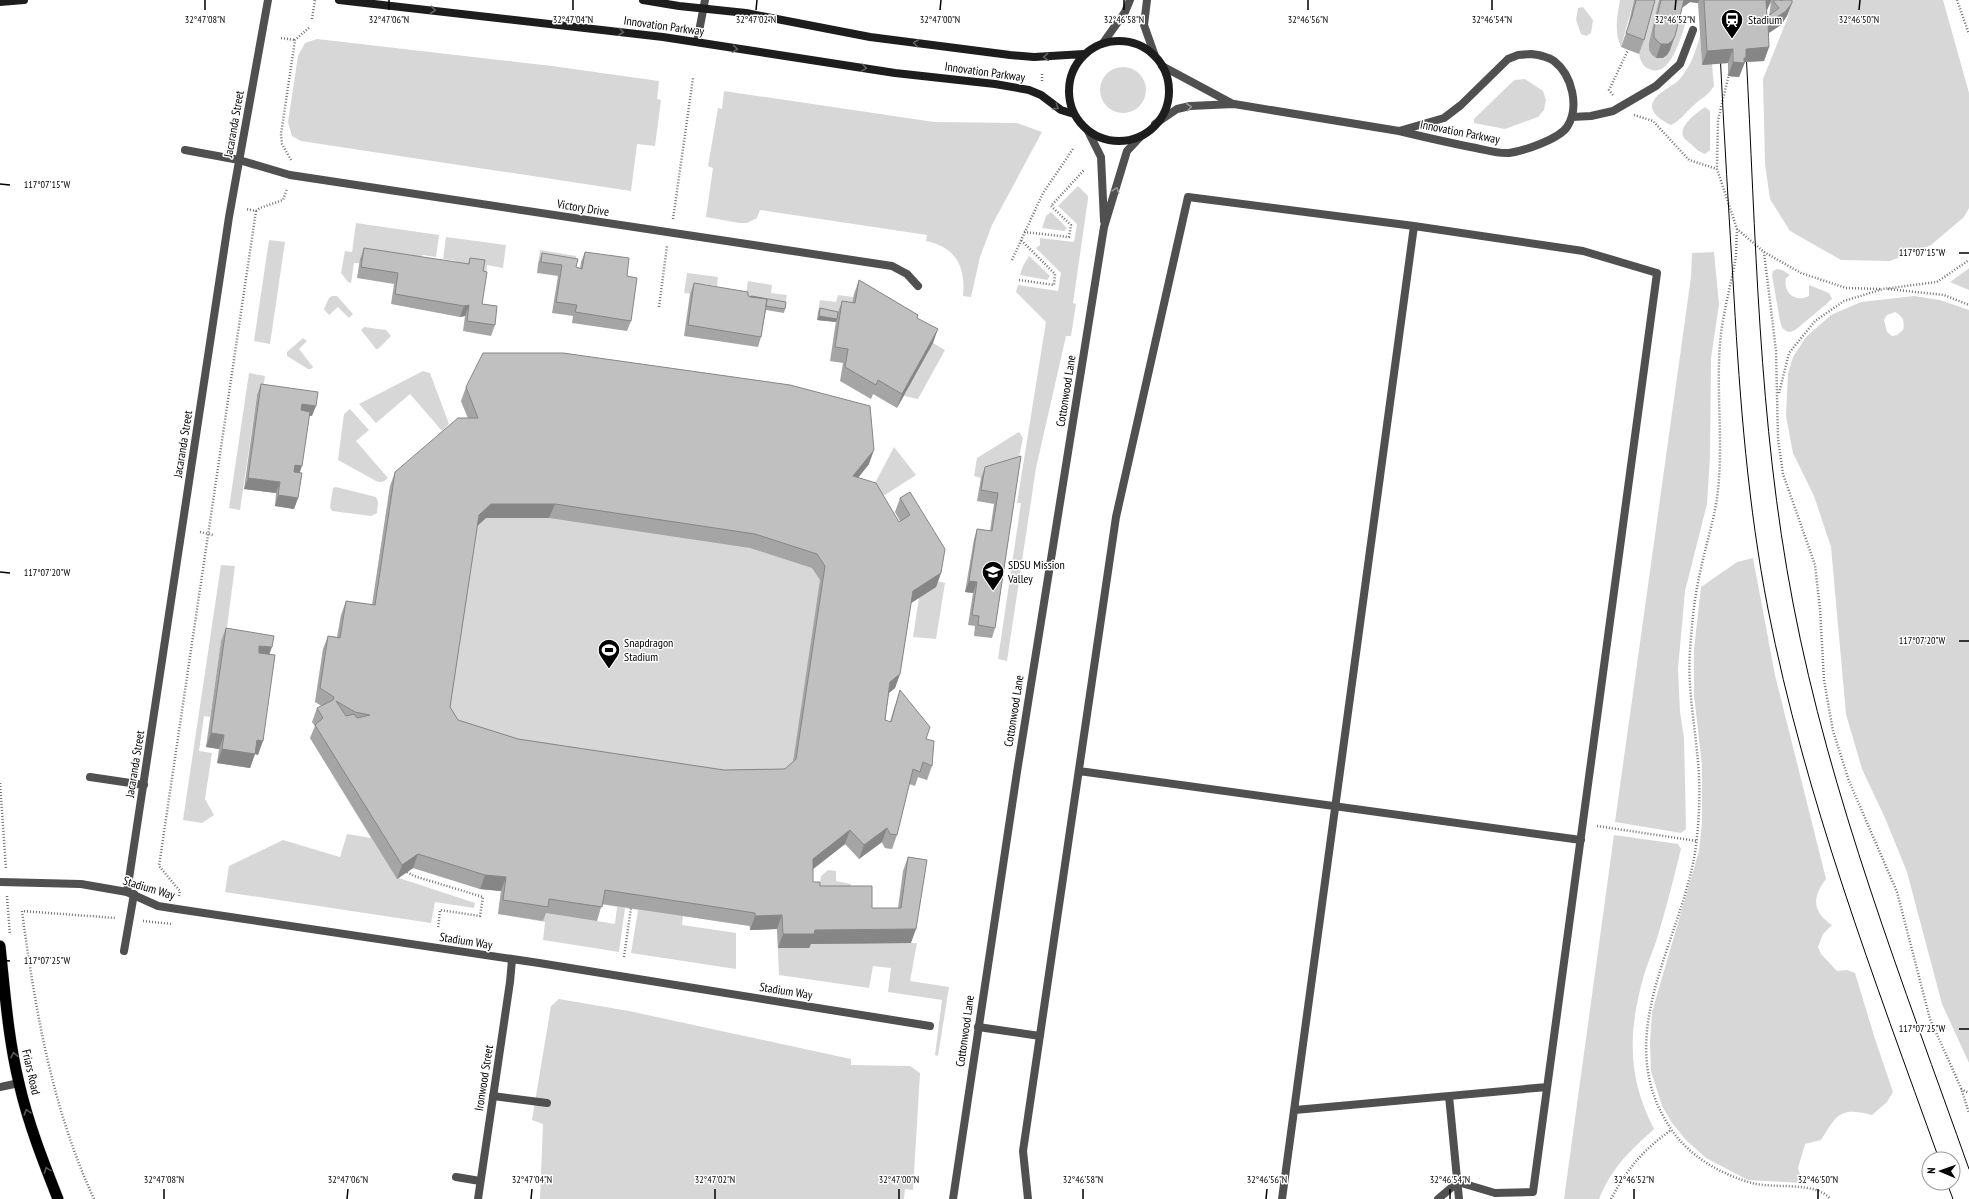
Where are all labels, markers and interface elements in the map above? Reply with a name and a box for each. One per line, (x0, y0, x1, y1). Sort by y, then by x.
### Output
one-way arrow (430, 6, 436, 15)
station icon: Stadium (1719, 7, 1745, 40)
street label: Innovation Parkway (623, 12, 706, 39)
place label: Stadium (1748, 12, 1782, 27)
text: 32°47'08"N (185, 13, 225, 26)
text: 32°47'06"N (369, 13, 409, 26)
text: 32°47'04"N (553, 13, 593, 26)
text: 32°47'02"N (736, 13, 776, 26)
text: 32°47'00"N (920, 13, 960, 26)
text: 32°46'58"N (1104, 13, 1144, 26)
text: 32°46'56"N (1288, 13, 1328, 26)
text: 32°46'54"N (1472, 13, 1512, 26)
text: 32°46'52"N (1655, 13, 1695, 26)
text: 32°46'50"N (1839, 13, 1879, 26)
one-way arrow (618, 27, 624, 36)
one-way arrow (913, 39, 919, 48)
one-way arrow (732, 44, 738, 53)
one-way arrow (1043, 52, 1049, 61)
street label: Innovation Parkway (944, 58, 1027, 85)
one-way arrow (861, 63, 867, 72)
street label: Jacaranda Street (220, 89, 247, 159)
one-way arrow (1052, 102, 1059, 109)
one-way arrow (1186, 103, 1192, 112)
street label: Innovation Parkway (1419, 116, 1502, 147)
text: 117°07'15"W (24, 178, 71, 191)
one-way arrow (1111, 187, 1120, 194)
street label: Victory Drive (555, 196, 610, 219)
text: 117°07'15"W (1899, 246, 1946, 259)
street label: Cottonwood Lane (1052, 354, 1079, 428)
street label: Jacaranda Street (170, 409, 195, 479)
place label: SDSU Mission Valley (1007, 557, 1065, 586)
school or university icon: SDSU Mission Valley (980, 559, 1006, 592)
text: 117°07'20"W (24, 566, 71, 579)
text: 117°07'20"W (1899, 634, 1946, 647)
place label: Snapdragon Stadium (624, 635, 673, 664)
sports icon: Snapdragon Stadium (596, 637, 622, 670)
street label: Cottonwood Lane (1000, 674, 1027, 748)
street label: Jacaranda Street (122, 729, 147, 799)
street label: Stadium Way (121, 873, 177, 903)
street label: Stadium Way (439, 929, 494, 952)
text: 117°07'25"W (24, 954, 71, 967)
street label: Stadium Way (759, 979, 814, 1002)
street label: Cottonwood Lane (952, 994, 977, 1068)
text: 117°07'25"W (1899, 1022, 1946, 1035)
street label: Ironwood Street (471, 1043, 496, 1112)
street label: Friars Road (19, 1048, 44, 1096)
one-way arrow (10, 1052, 18, 1058)
one-way arrow (23, 1108, 32, 1115)
north arrow (1921, 1151, 1961, 1191)
one-way arrow (43, 1166, 51, 1173)
text: N (1924, 1167, 1938, 1174)
text: 32°47'08"N (144, 1173, 184, 1186)
text: 32°47'06"N (328, 1173, 368, 1186)
text: 32°47'04"N (512, 1173, 552, 1186)
text: 32°47'02"N (695, 1173, 735, 1186)
text: 32°47'00"N (879, 1173, 919, 1186)
text: 32°46'58"N (1063, 1173, 1103, 1186)
text: 32°46'56"N (1247, 1173, 1287, 1186)
text: 32°46'54"N (1430, 1173, 1470, 1186)
text: 32°46'52"N (1614, 1173, 1654, 1186)
text: 32°46'50"N (1798, 1173, 1838, 1186)

